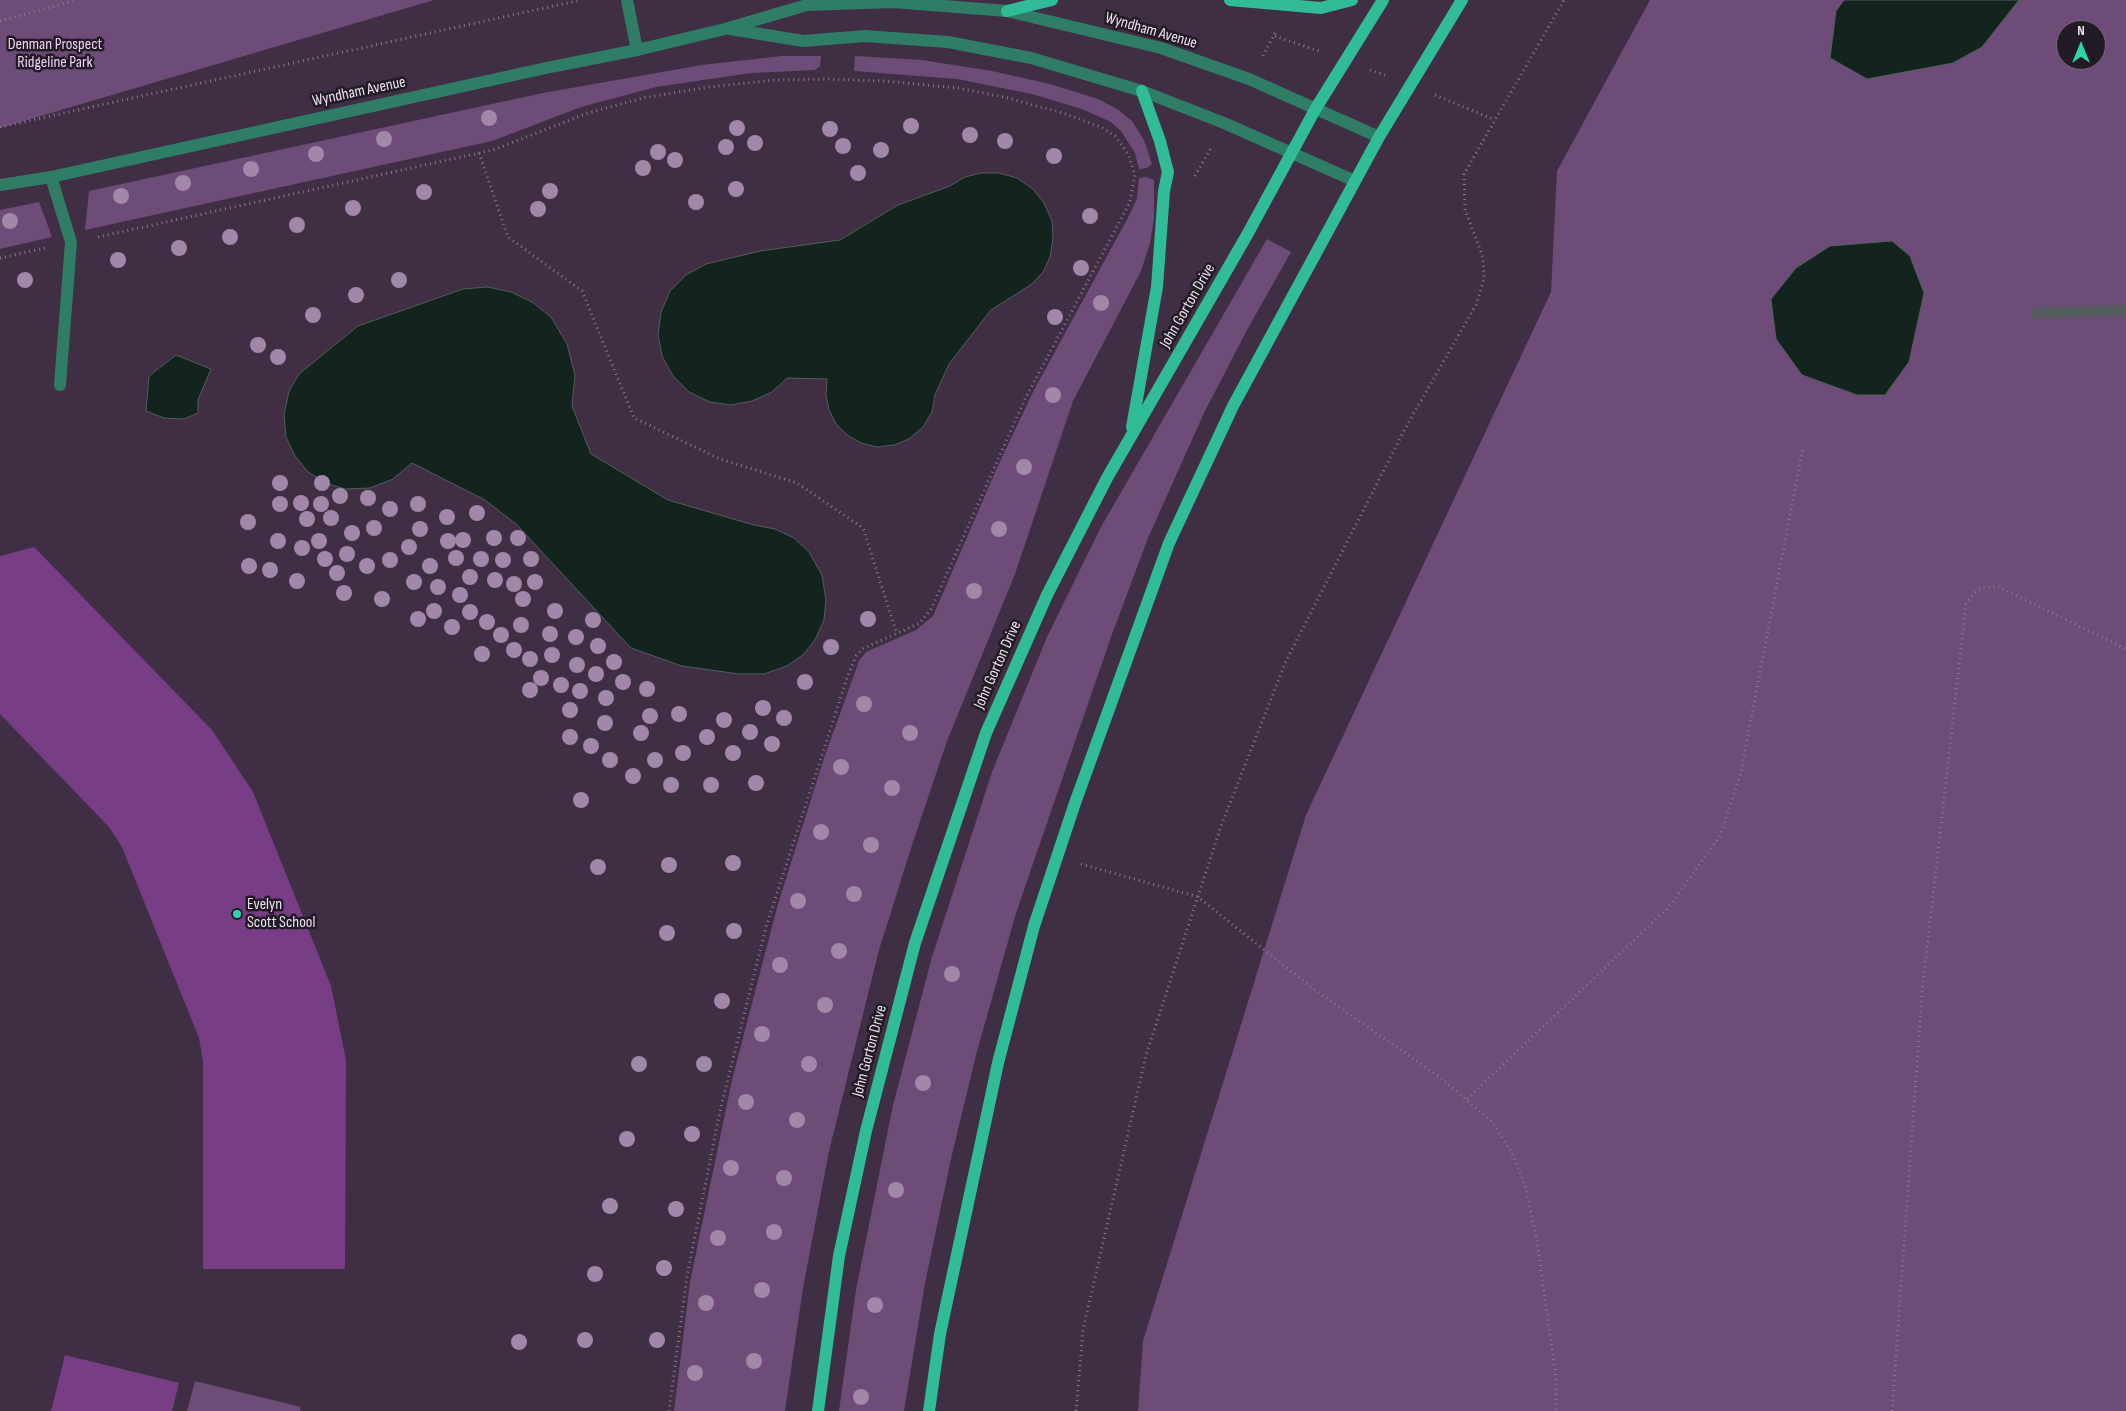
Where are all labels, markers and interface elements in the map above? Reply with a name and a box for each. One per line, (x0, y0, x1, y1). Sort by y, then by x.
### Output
street label: Wyndham Avenue (1103, 9, 1199, 53)
north arrow (2056, 20, 2106, 70)
text: N (2077, 22, 2085, 39)
park label: Denman Prospect Ridgeline Park (8, 35, 102, 73)
street label: Wyndham Avenue (311, 73, 407, 111)
street label: John Gorton Drive (1156, 260, 1220, 352)
street label: John Gorton Drive (970, 618, 1026, 712)
place label: Evelyn Scott School (247, 895, 315, 933)
marker: Evelyn Scott School (231, 908, 243, 920)
street label: John Gorton Drive (849, 1003, 891, 1099)

